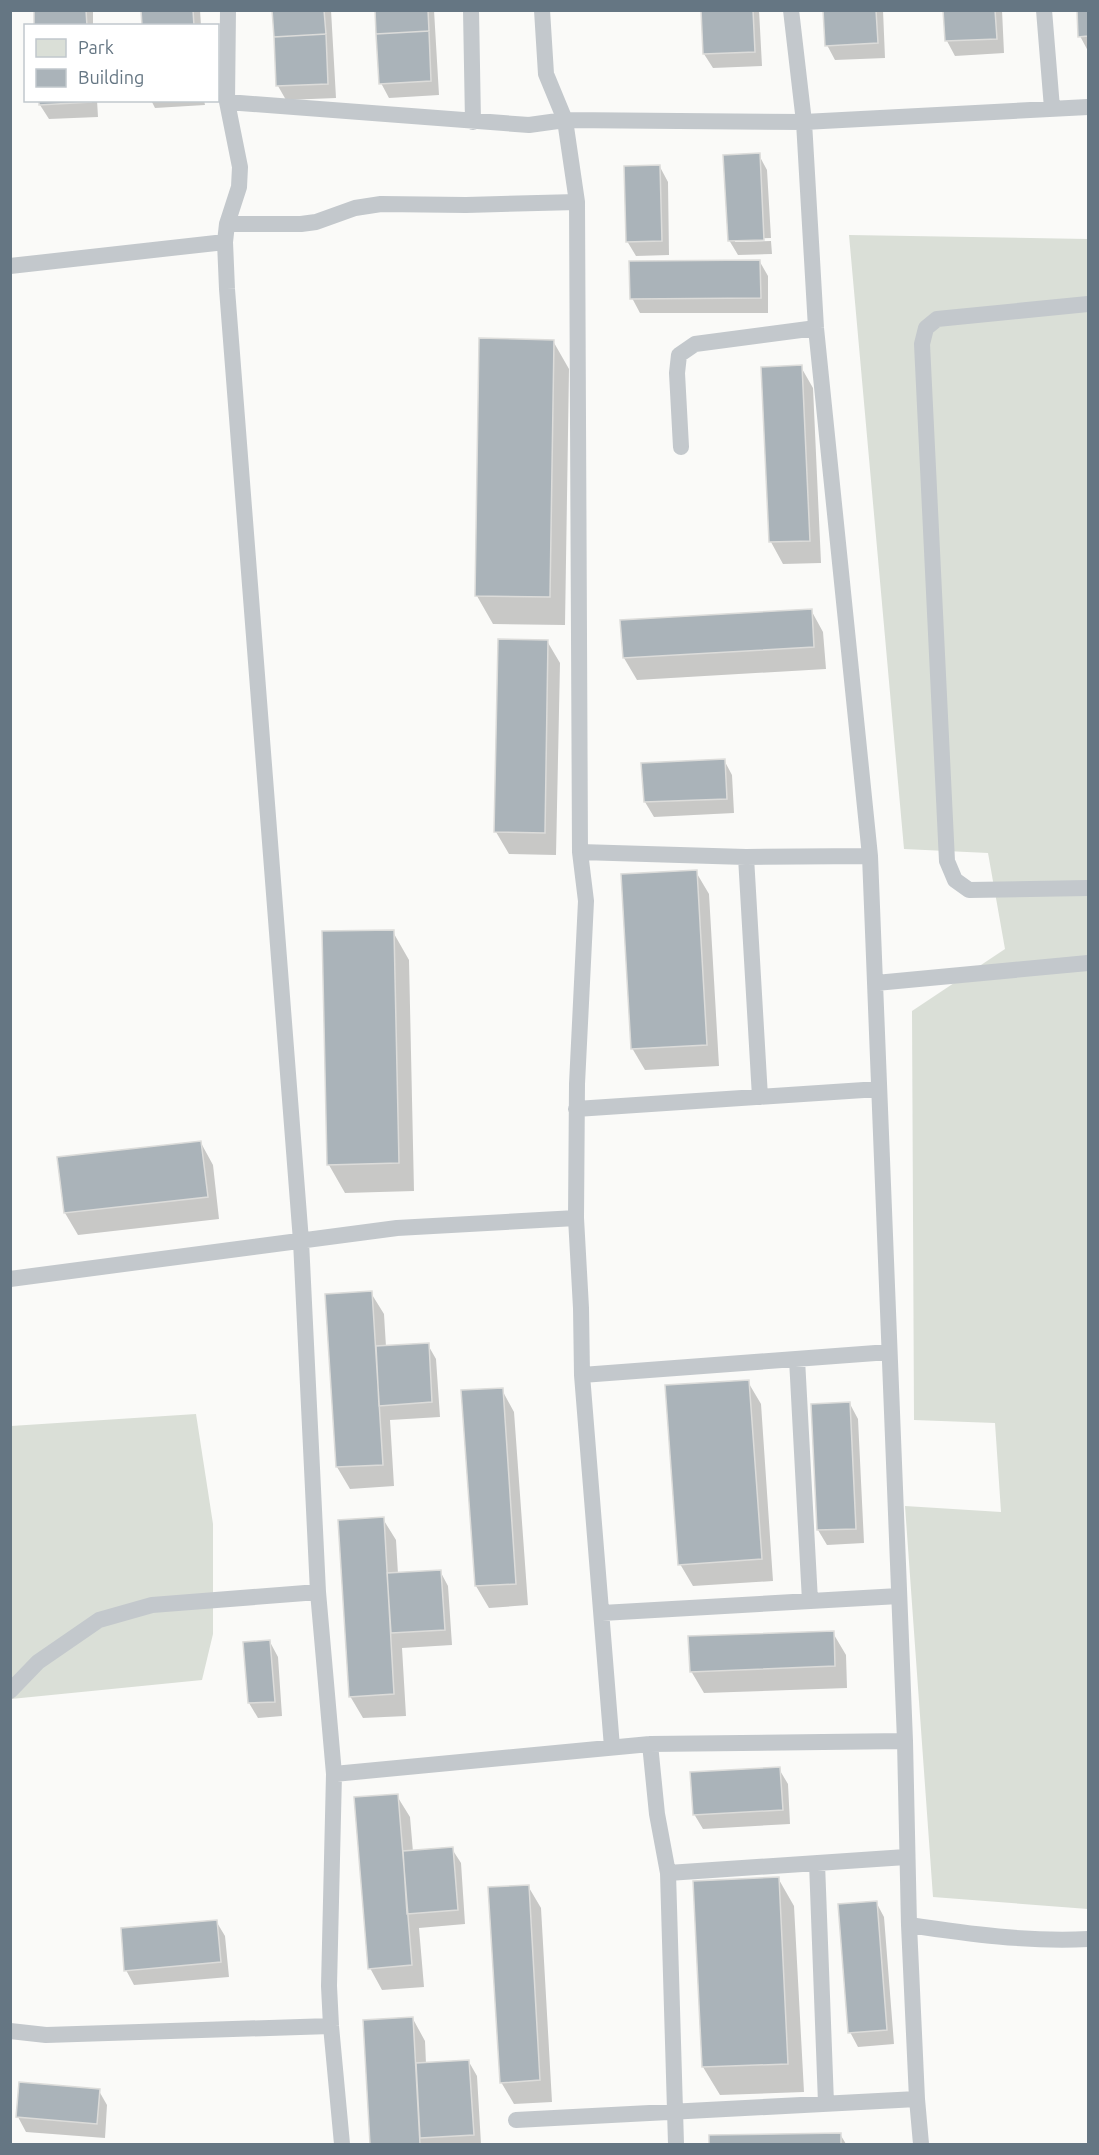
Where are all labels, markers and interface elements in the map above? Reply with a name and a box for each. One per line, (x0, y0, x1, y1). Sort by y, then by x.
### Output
legend (24, 24, 219, 102)
text: Park (78, 37, 114, 57)
text: Building (78, 67, 144, 87)

